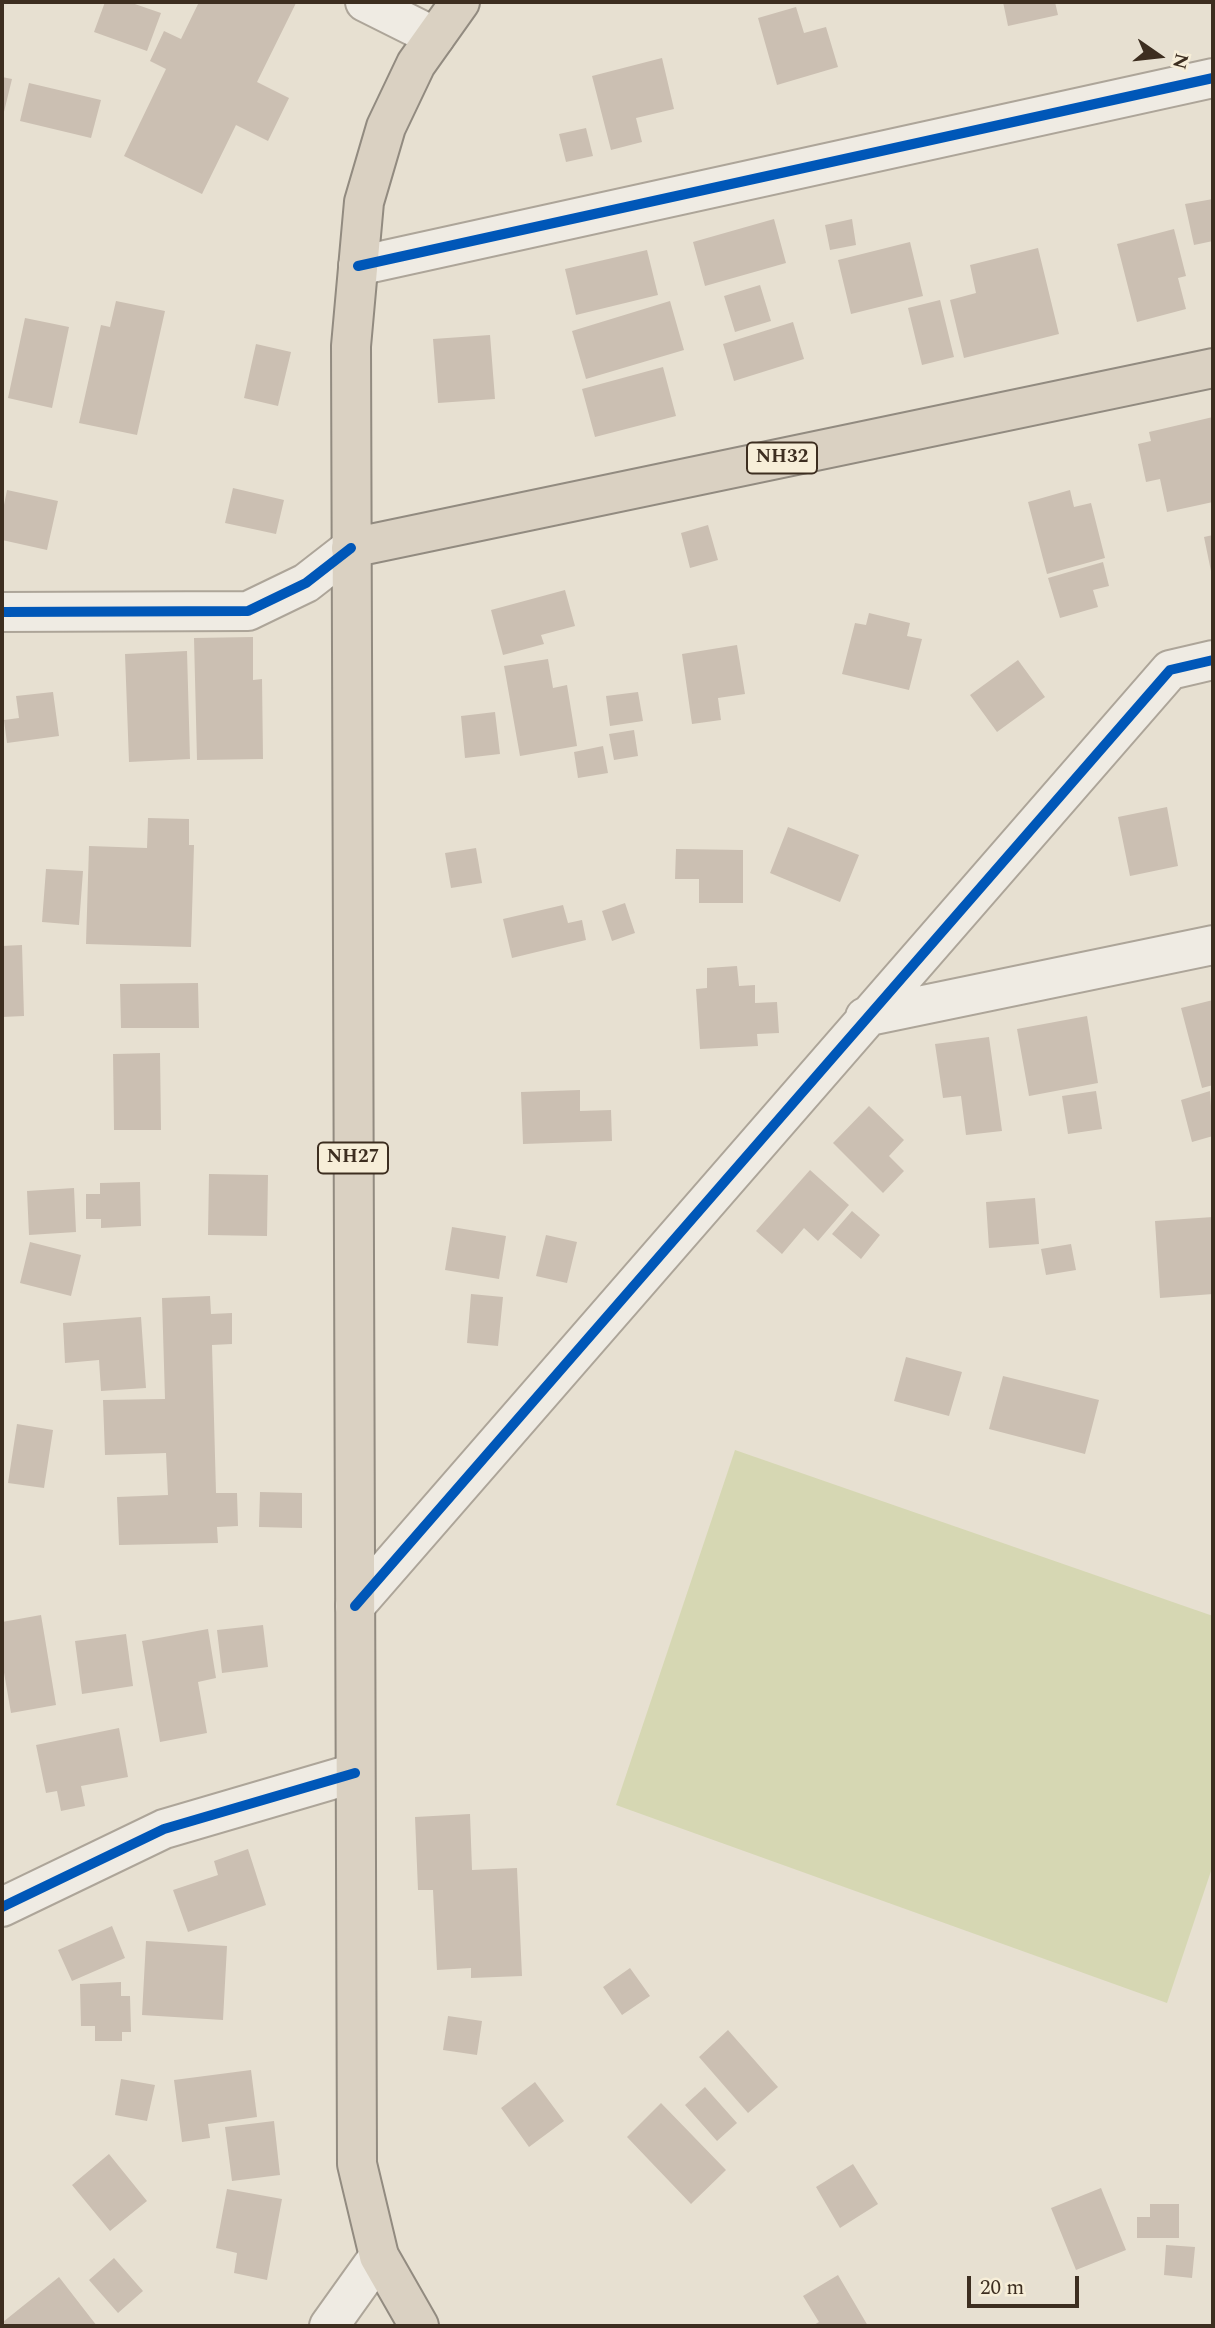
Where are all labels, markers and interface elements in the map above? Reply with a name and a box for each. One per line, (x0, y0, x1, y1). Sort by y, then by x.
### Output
north arrow (1124, 21, 1194, 91)
text: N (1164, 50, 1196, 72)
road number: NH32 (747, 442, 817, 474)
road number: NH27 (318, 1142, 388, 1174)
scale bar (970, 2262, 1082, 2306)
text: 20 m (980, 2272, 1024, 2304)

